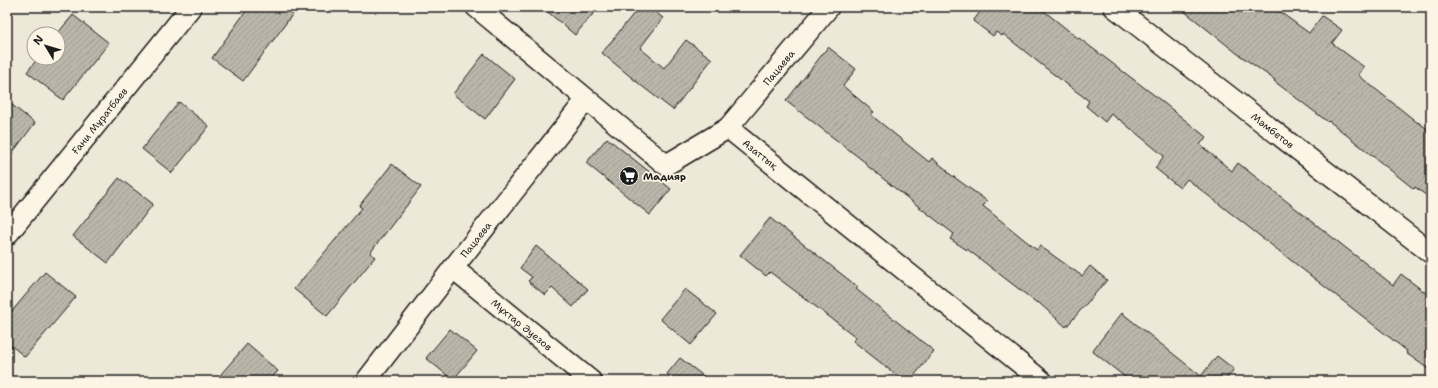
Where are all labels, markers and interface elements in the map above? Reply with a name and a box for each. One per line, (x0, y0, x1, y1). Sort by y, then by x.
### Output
north arrow (26, 26, 66, 66)
text: N (30, 32, 47, 48)
street label: Пацаева (760, 47, 798, 88)
street label: Ғани Мұратбаев (69, 85, 130, 157)
street label: Мәмбетов (1248, 110, 1297, 151)
street label: Азаттық (740, 137, 781, 173)
supermarket icon: Мадияр (618, 165, 640, 187)
place label: Мадияр (643, 170, 686, 183)
street label: Пацаева (458, 219, 495, 260)
street label: Мұхтар Әуезов (488, 296, 555, 354)

